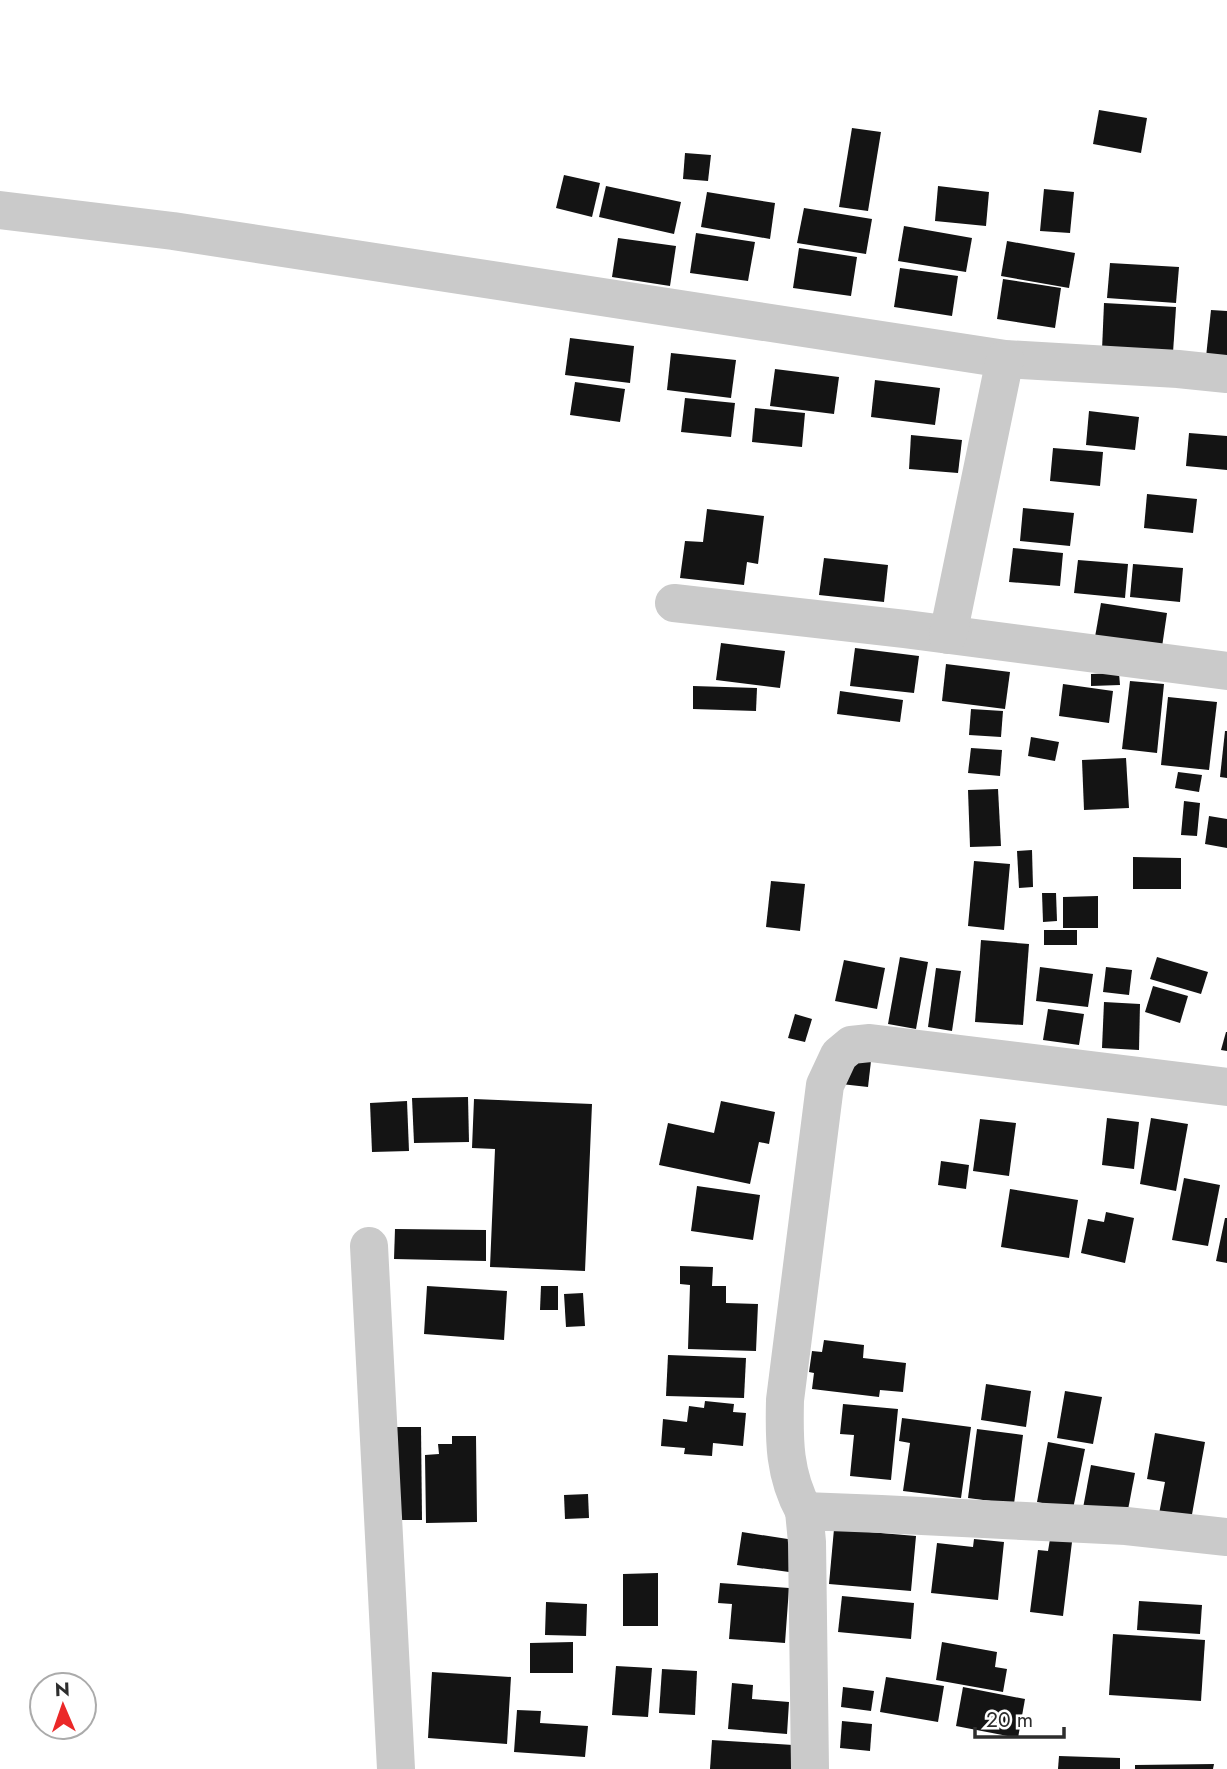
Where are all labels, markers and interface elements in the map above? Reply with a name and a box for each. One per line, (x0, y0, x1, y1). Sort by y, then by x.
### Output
north arrow (28, 1671, 98, 1741)
text: N (54, 1676, 70, 1703)
scale bar (975, 1696, 1064, 1740)
text: 20 m (986, 1705, 1033, 1735)

